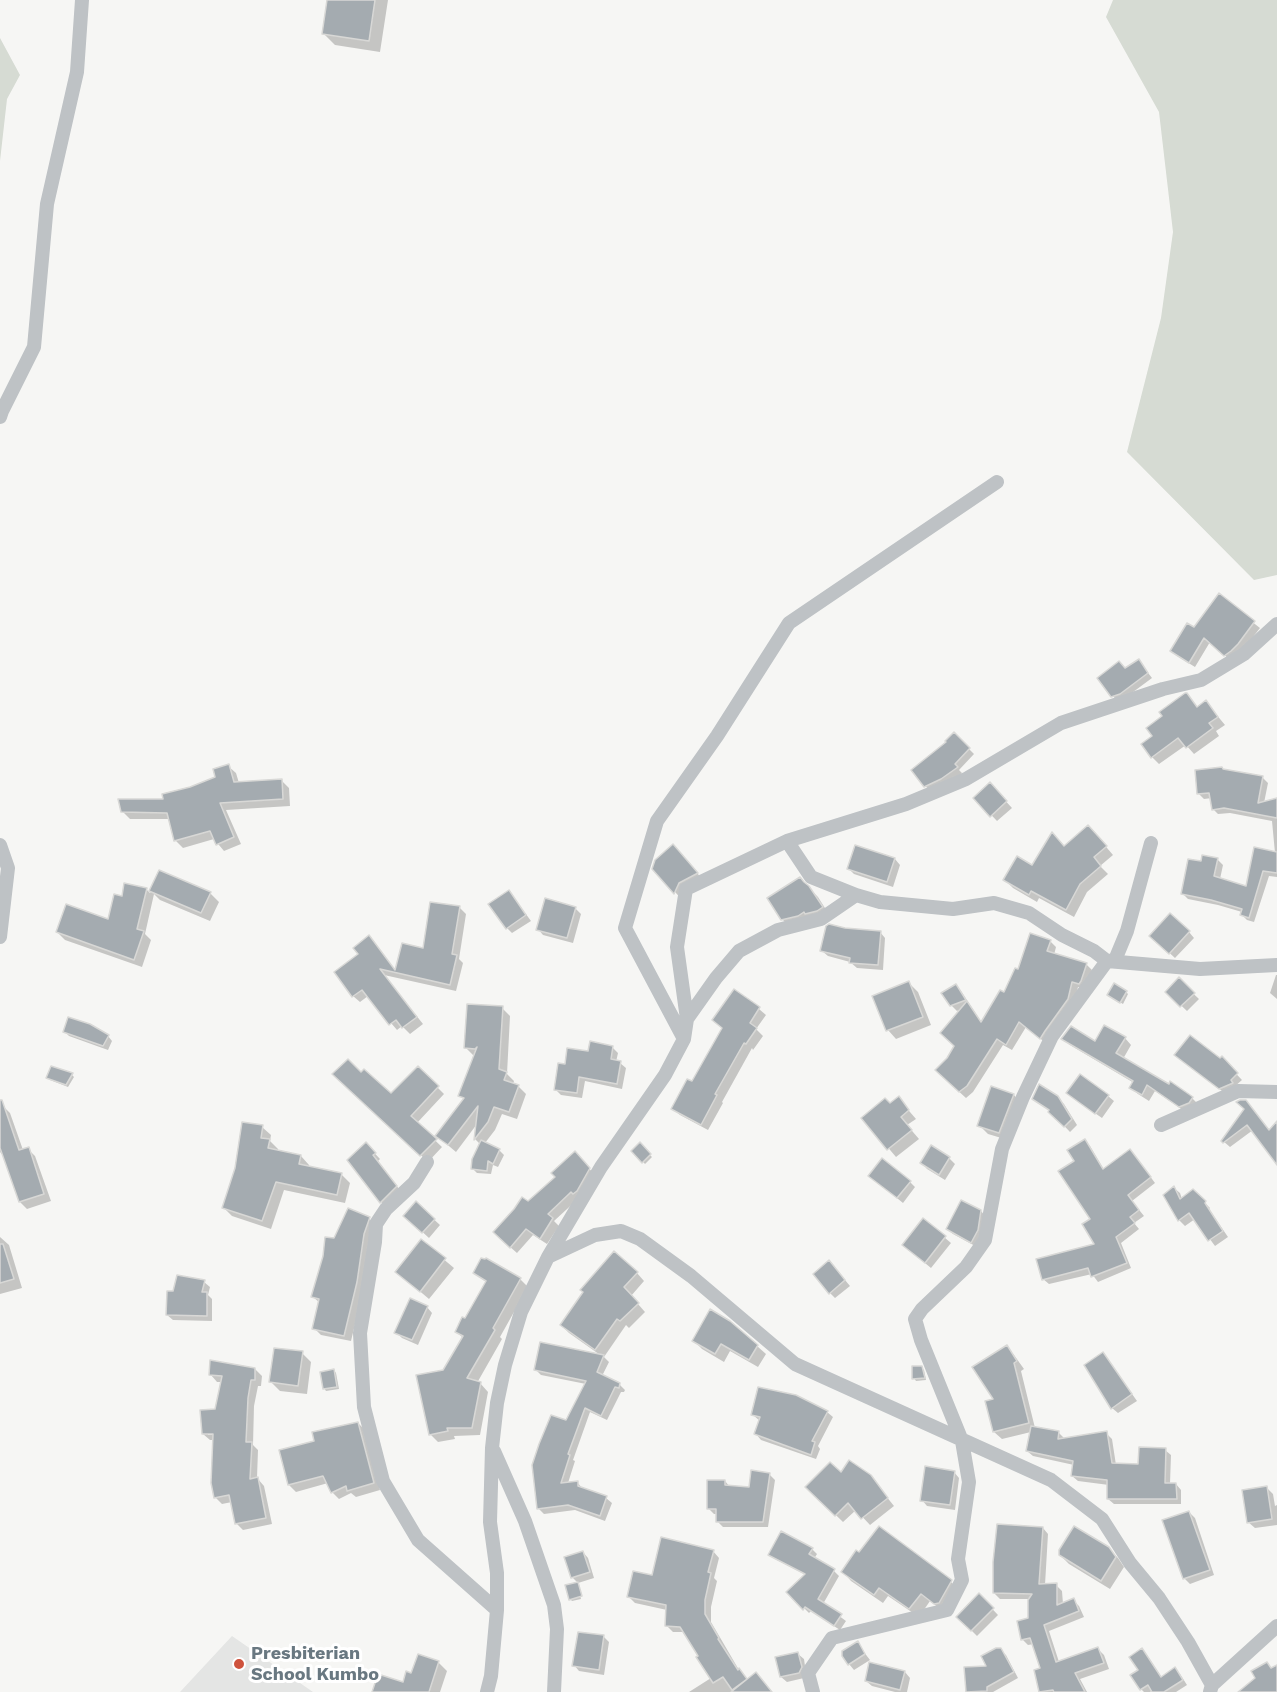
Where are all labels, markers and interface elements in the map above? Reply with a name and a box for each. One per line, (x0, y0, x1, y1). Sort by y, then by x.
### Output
place label: Presbiterian School Kumbo (251, 1643, 379, 1686)
marker: Presbiterian School Kumbo (232, 1657, 246, 1671)

